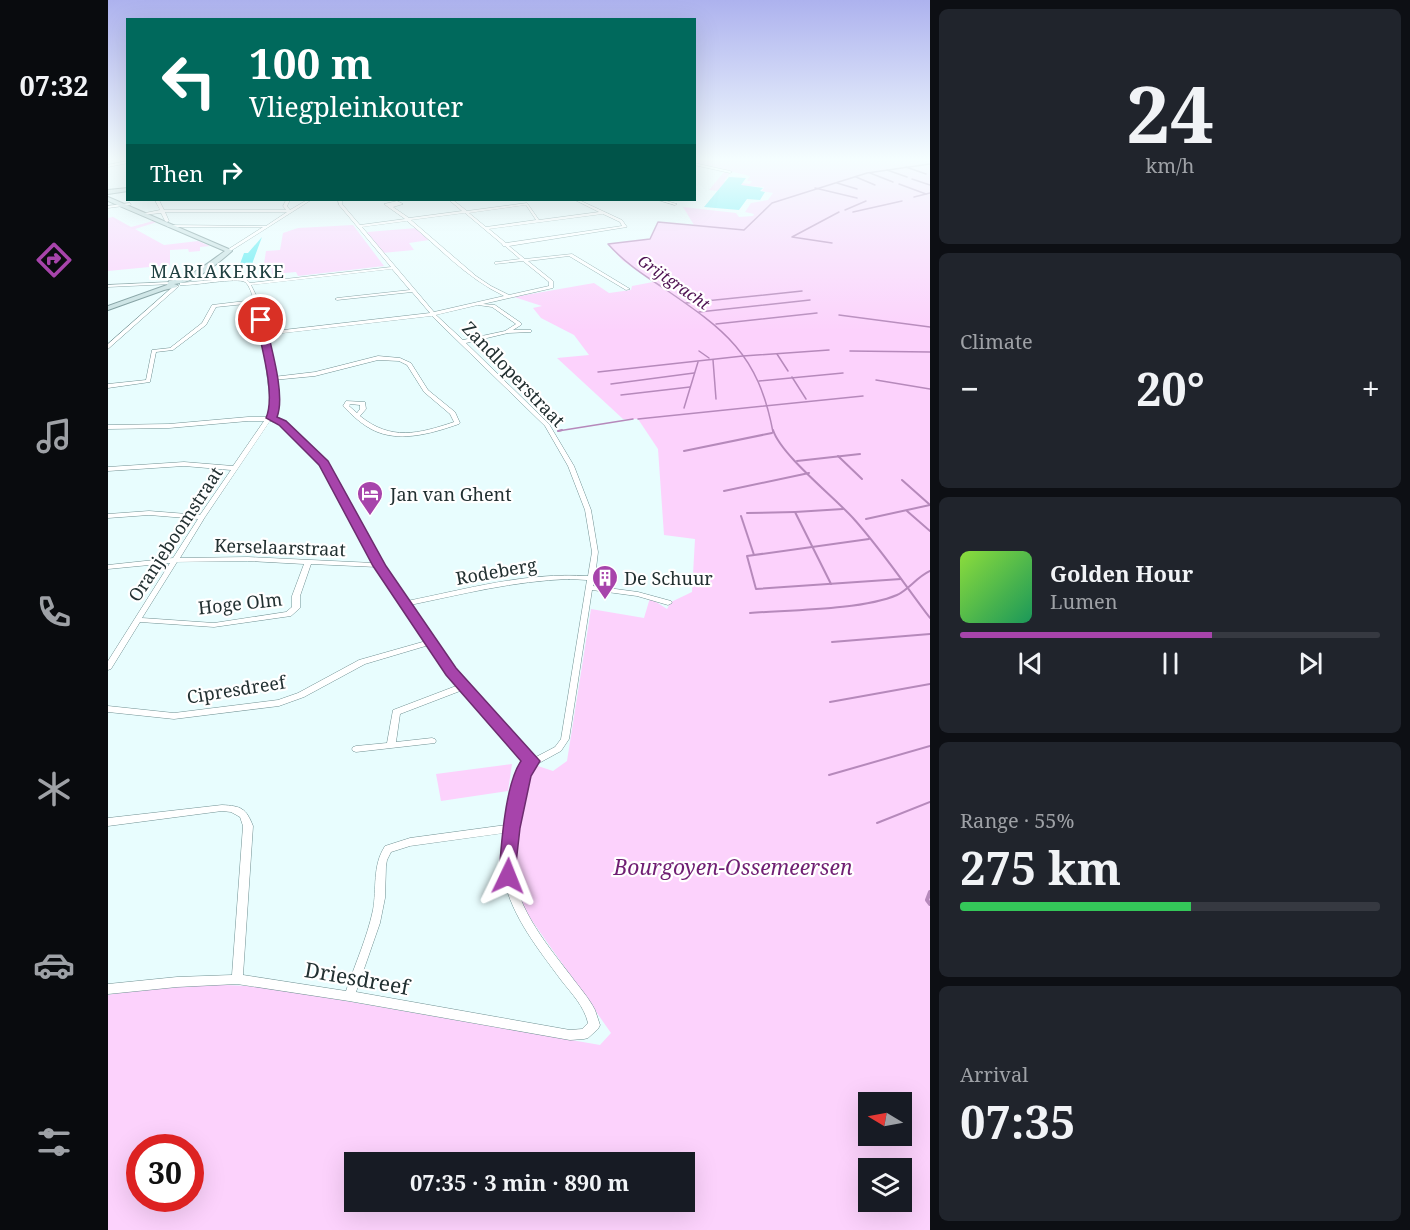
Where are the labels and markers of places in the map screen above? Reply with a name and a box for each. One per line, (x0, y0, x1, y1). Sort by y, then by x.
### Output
pin (235, 294, 286, 345)
hotel icon: Jan van Ghent (355, 479, 385, 517)
place label: Jan van Ghent (389, 482, 512, 506)
building icon: De Schuur (590, 563, 620, 601)
place label: De Schuur (624, 566, 713, 590)

